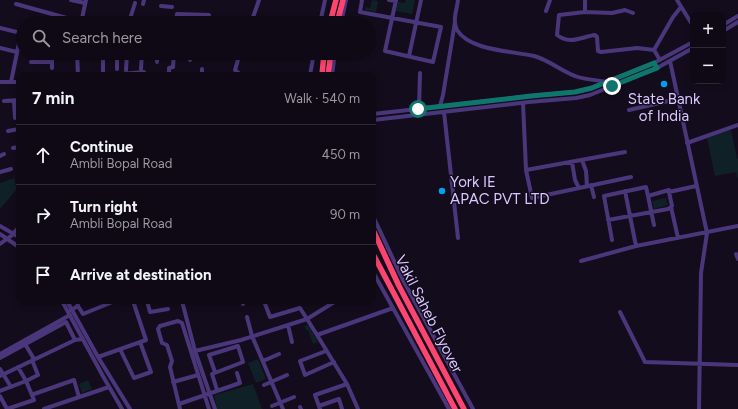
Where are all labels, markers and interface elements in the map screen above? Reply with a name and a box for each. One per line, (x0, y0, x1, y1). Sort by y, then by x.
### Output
map controls (690, 12, 726, 84)
button: + (690, 12, 726, 48)
search box (16, 16, 376, 60)
icon: search (30, 27, 52, 49)
text: Search here (62, 29, 142, 47)
button: − (690, 48, 726, 84)
route end (603, 77, 621, 95)
marker: State Bank of India (659, 79, 669, 89)
text: 7 min (32, 88, 74, 108)
place label: State Bank of India (628, 90, 701, 125)
text: Walk · 540 m (284, 91, 360, 106)
route start (409, 100, 427, 118)
text: Continue (70, 138, 133, 156)
icon: ahead (32, 144, 54, 166)
text: 450 m (322, 147, 360, 162)
text: Ambli Bopal Road (70, 156, 172, 171)
place label: York IE APAC PVT LTD (450, 173, 550, 208)
marker: York IE APAC PVT LTD (437, 186, 447, 196)
text: Turn right (70, 198, 138, 216)
icon: right (32, 204, 54, 226)
text: 90 m (330, 207, 360, 222)
text: Ambli Bopal Road (70, 216, 172, 231)
street label: Vakil Saheb Flyover (392, 252, 466, 376)
icon: arrive (32, 264, 54, 286)
text: Arrive at destination (70, 266, 211, 284)

